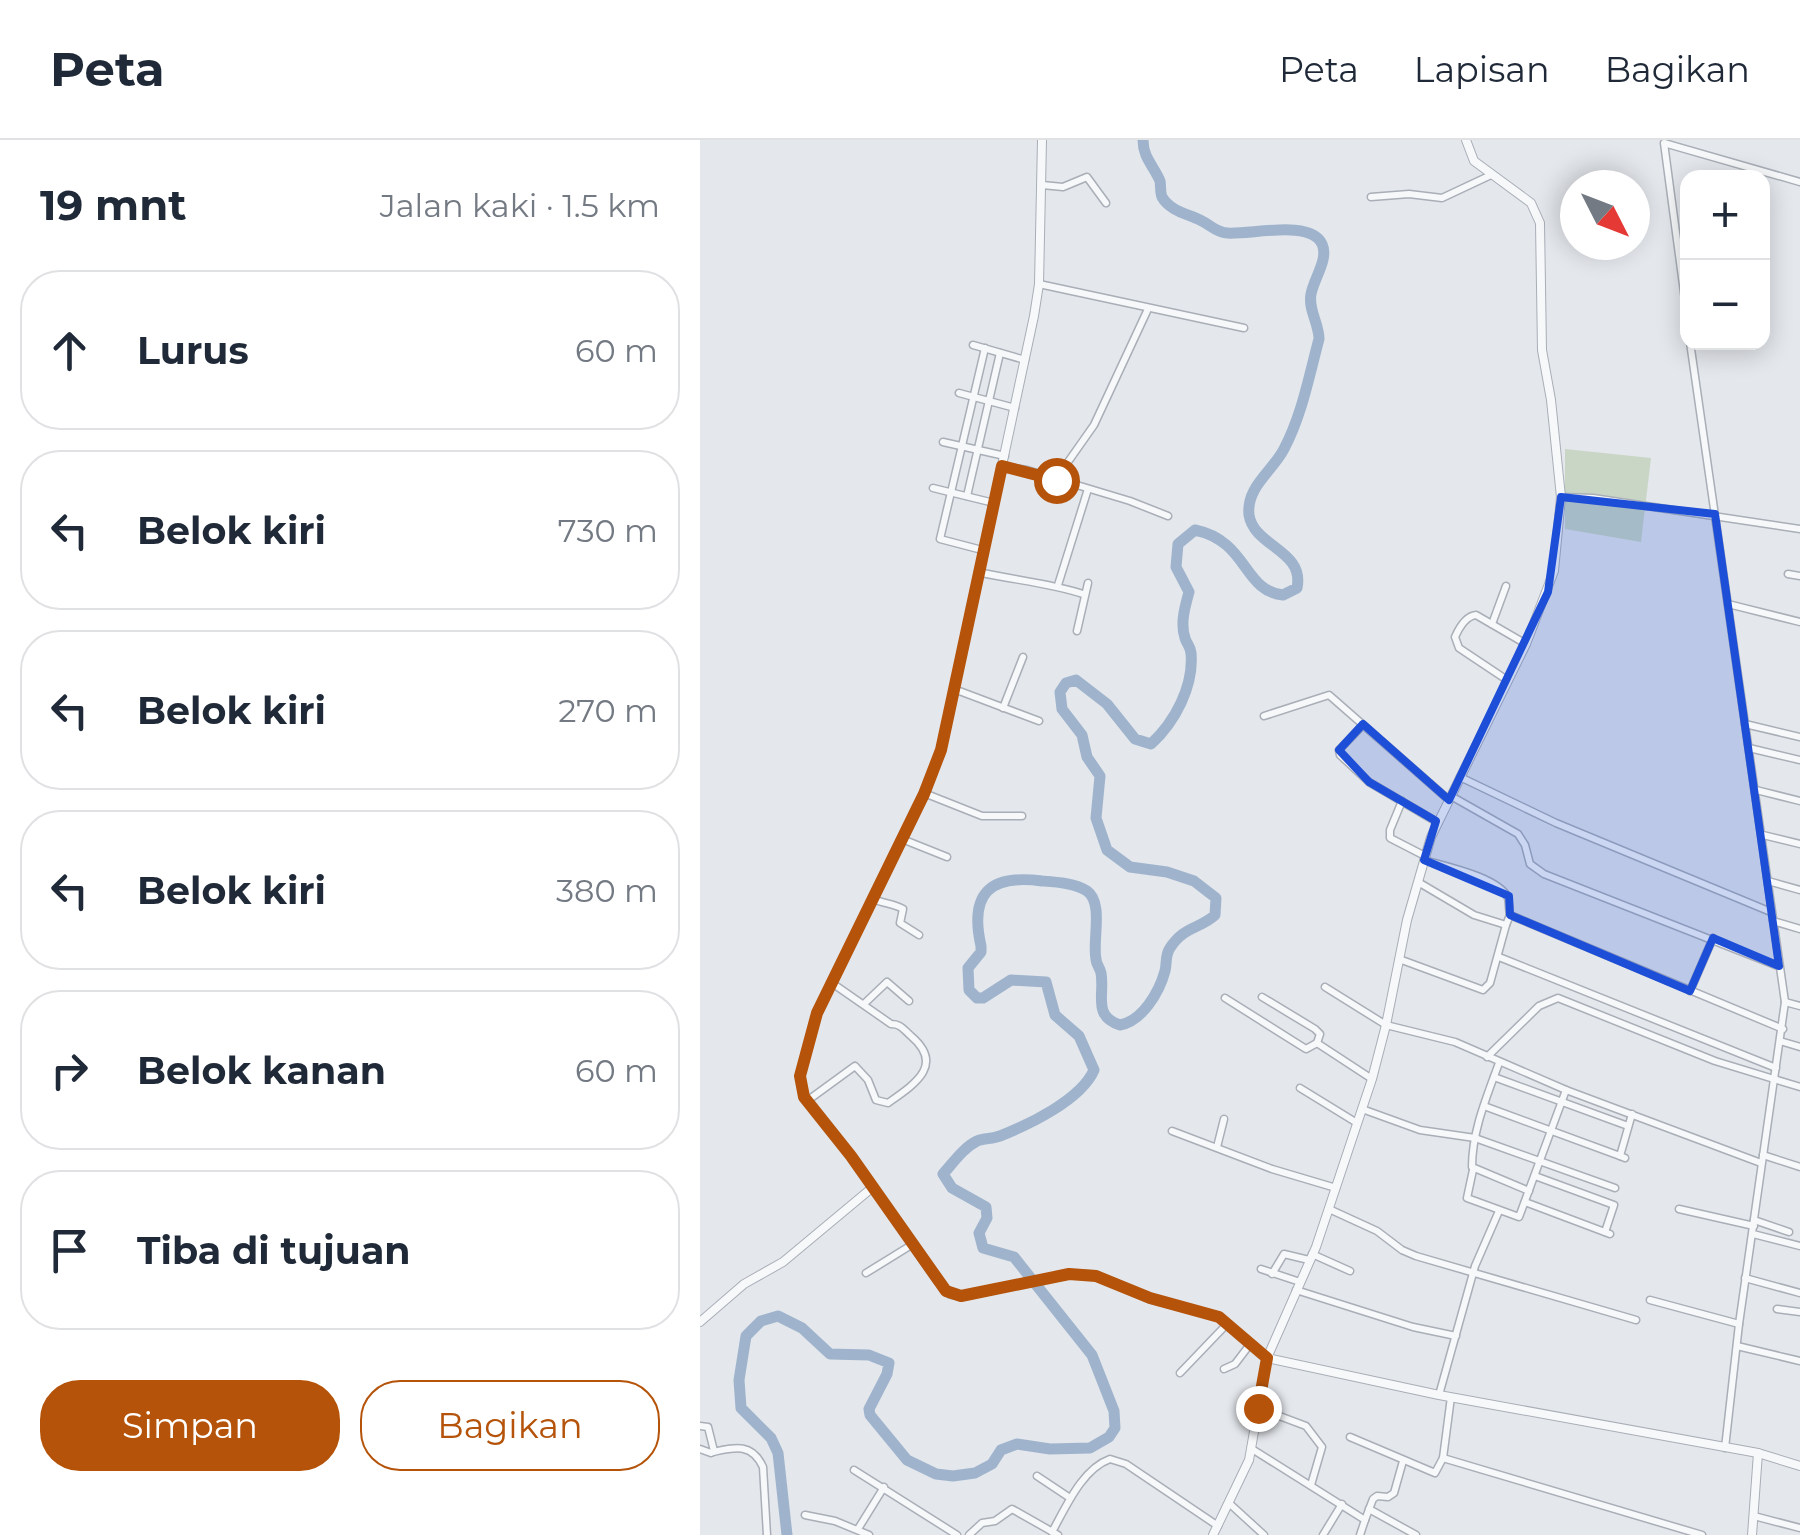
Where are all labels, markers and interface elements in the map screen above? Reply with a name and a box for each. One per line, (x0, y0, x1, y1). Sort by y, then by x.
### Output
text: Peta (50, 40, 165, 98)
text: Peta (1279, 48, 1359, 91)
text: Lapisan (1414, 48, 1550, 91)
text: Bagikan (1605, 48, 1750, 91)
north arrow (1560, 170, 1650, 260)
map controls (1680, 170, 1770, 350)
button: + (1680, 170, 1770, 260)
text: 19 mnt (40, 179, 186, 231)
text: Jalan kaki · 1.5 km (380, 186, 660, 225)
button: − (1680, 260, 1770, 350)
icon: ahead (42, 323, 97, 378)
text: Lurus (137, 327, 249, 374)
text: 60 m (575, 331, 658, 370)
route start (1034, 458, 1080, 504)
icon: left (42, 503, 97, 558)
text: Belok kiri (137, 507, 326, 554)
text: 730 m (558, 511, 658, 550)
icon: left (42, 683, 97, 738)
text: Belok kiri (137, 687, 326, 734)
text: 270 m (558, 691, 658, 730)
icon: left (42, 863, 97, 918)
text: Belok kiri (137, 867, 326, 914)
text: 380 m (556, 871, 658, 910)
icon: right (42, 1043, 97, 1098)
text: Belok kanan (137, 1047, 386, 1094)
text: 60 m (575, 1051, 658, 1090)
icon: arrive (42, 1223, 97, 1278)
text: Tiba di tujuan (137, 1227, 411, 1274)
button: Simpan (40, 1380, 340, 1471)
button: Bagikan (360, 1380, 660, 1471)
route end (1236, 1386, 1282, 1432)

